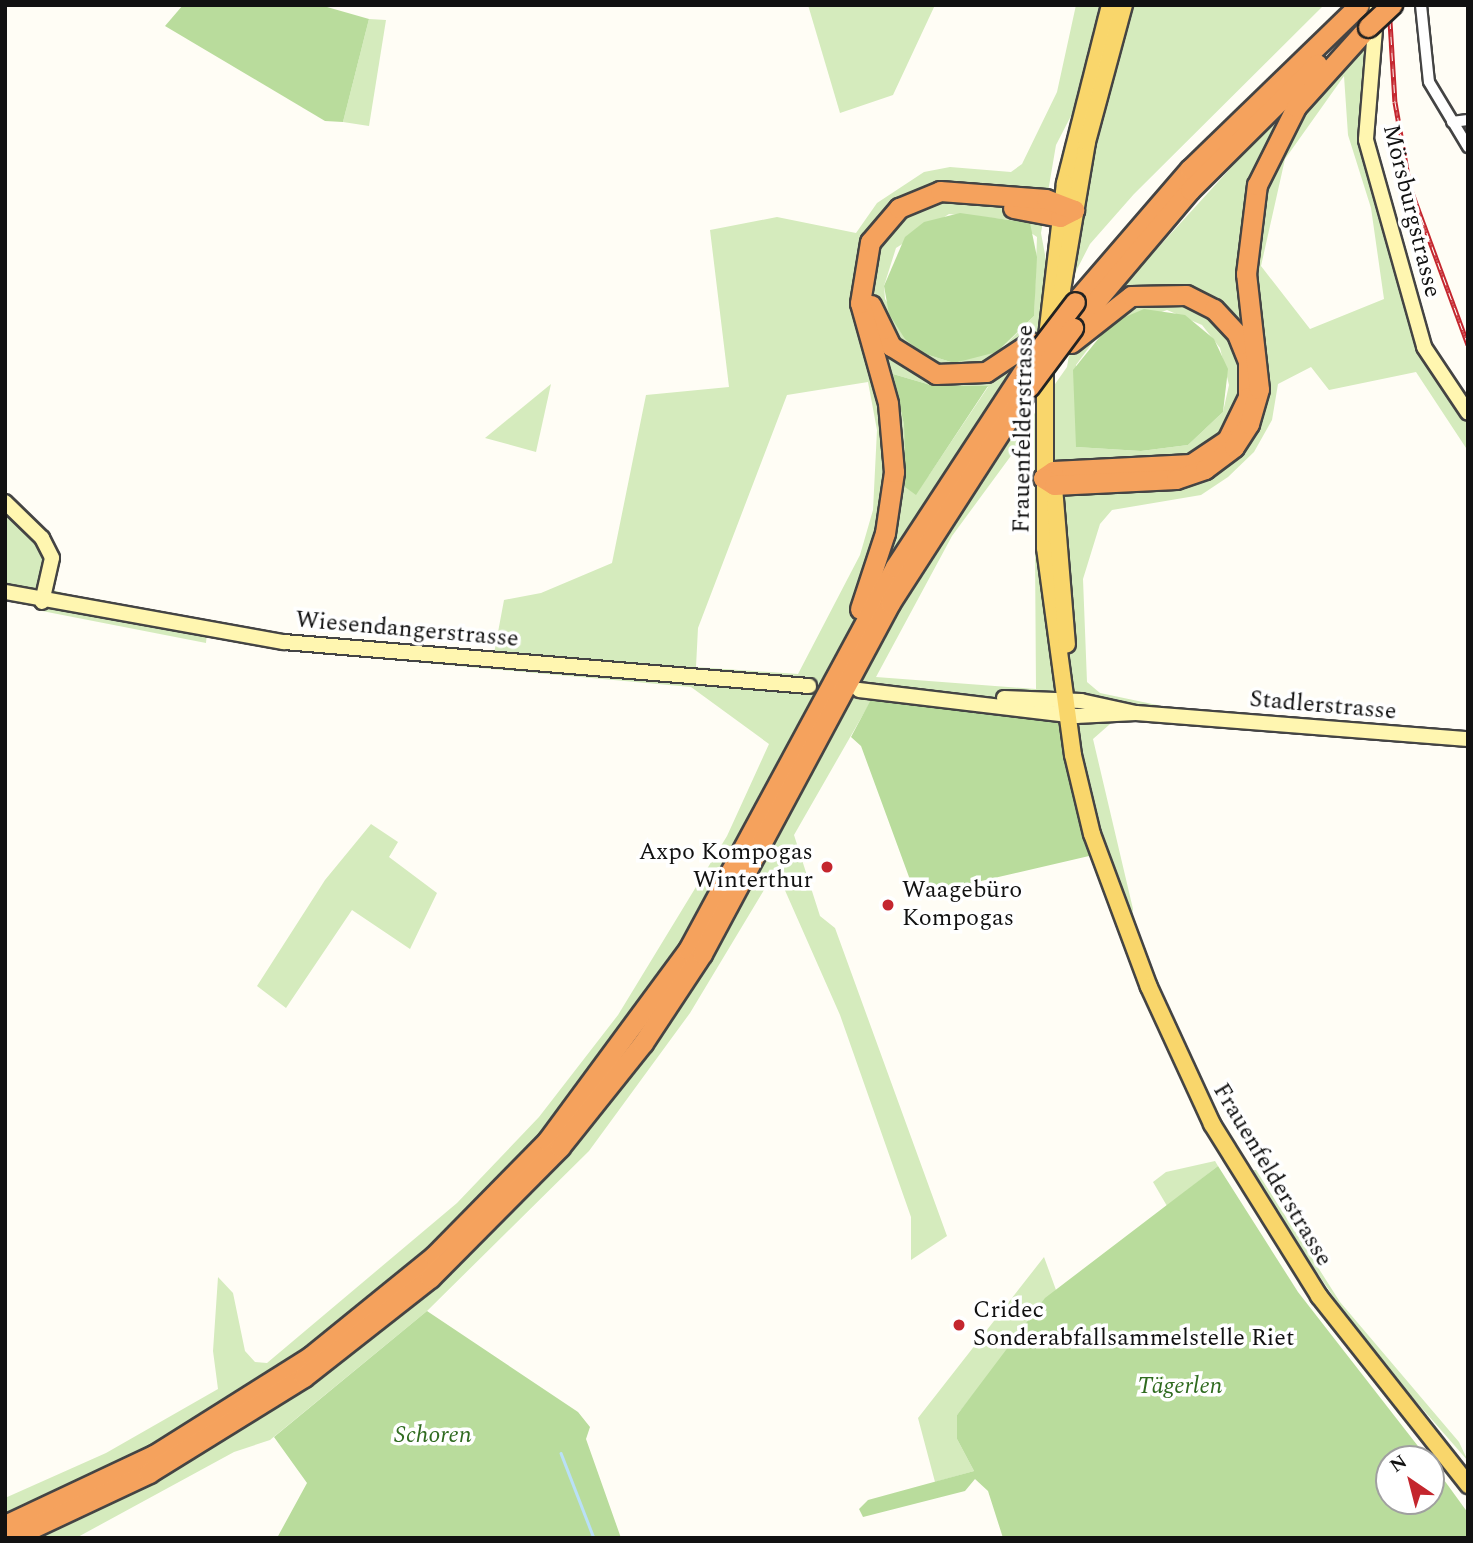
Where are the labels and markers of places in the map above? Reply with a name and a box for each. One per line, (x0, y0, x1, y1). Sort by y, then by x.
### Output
place label: Axpo Kompogas Winterthur (639, 839, 813, 895)
marker: Axpo Kompogas Winterthur (819, 859, 835, 875)
place label: Waagebüro Kompogas (902, 877, 1022, 933)
marker: Waagebüro Kompogas (880, 897, 896, 913)
place label: Cridec Sonderabfallsammelstelle Riet (973, 1297, 1294, 1353)
marker: Cridec Sonderabfallsammelstelle Riet (951, 1317, 967, 1333)

